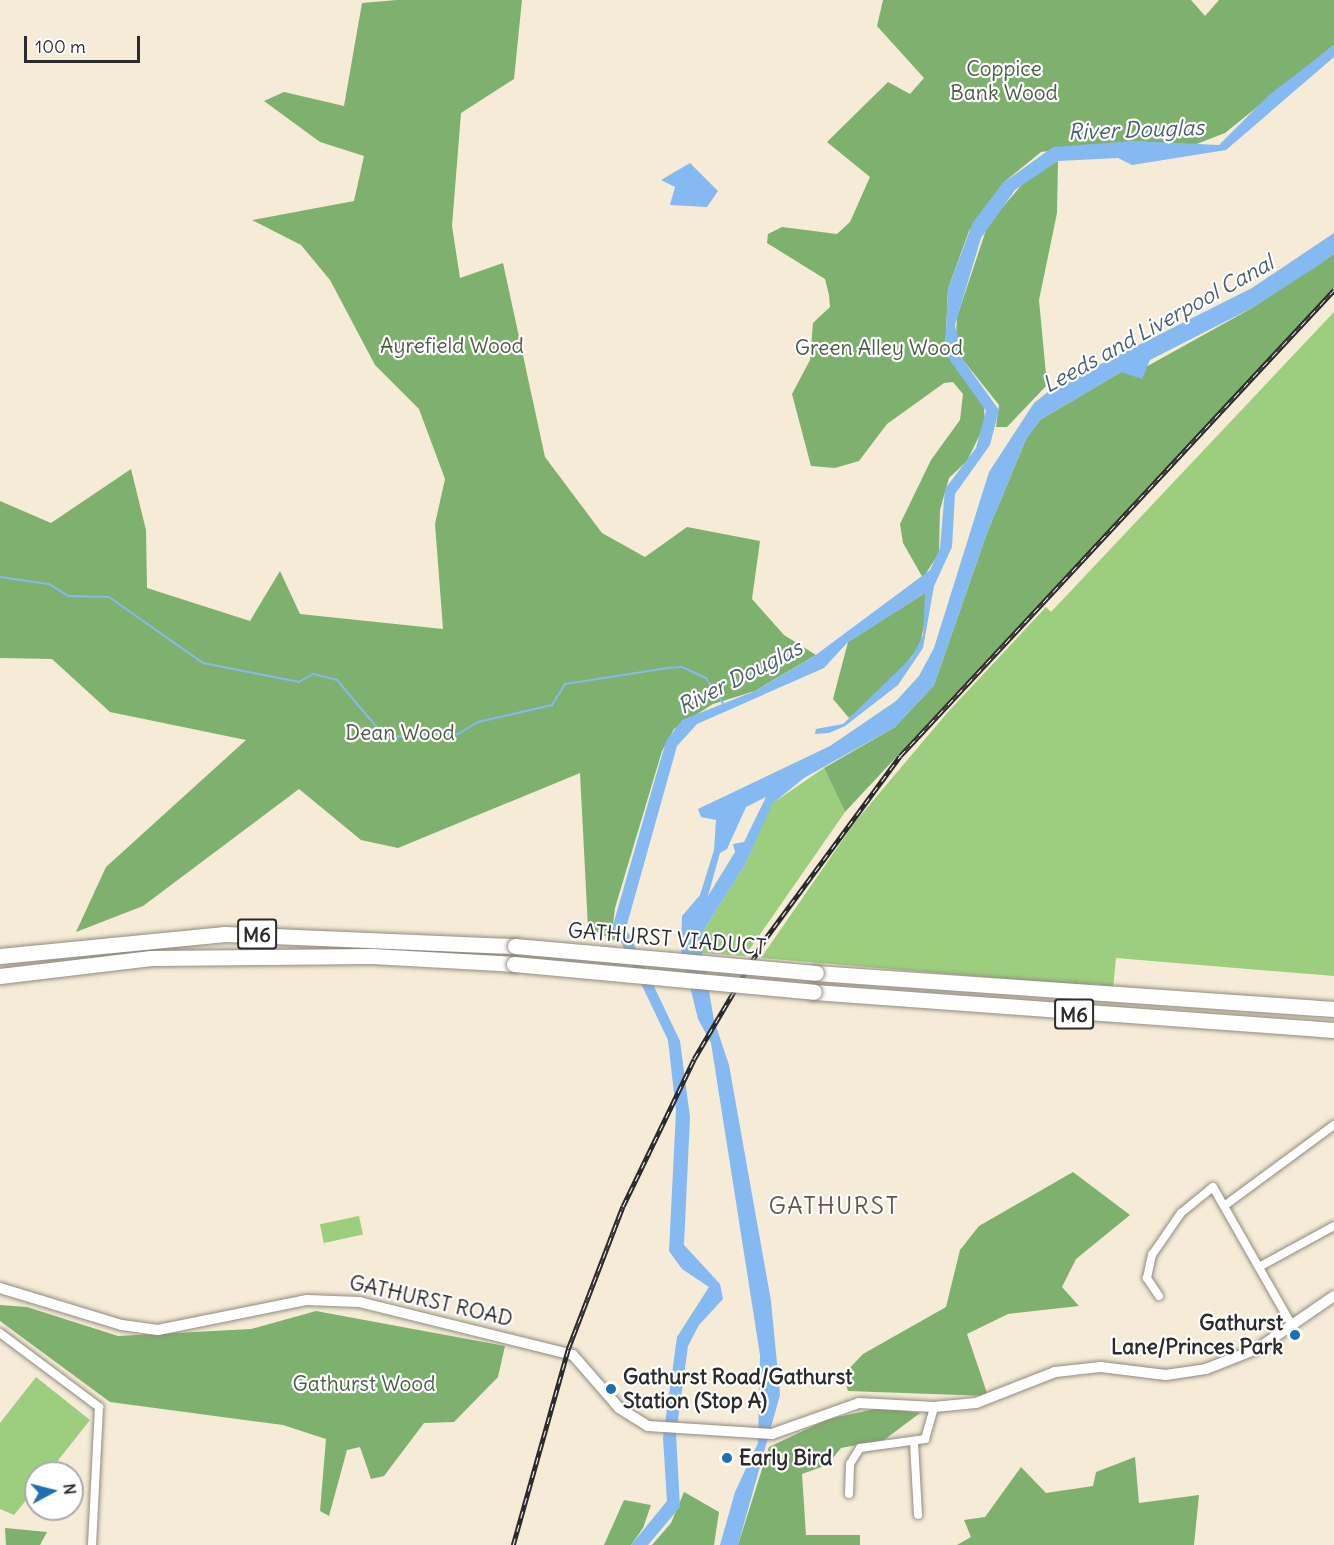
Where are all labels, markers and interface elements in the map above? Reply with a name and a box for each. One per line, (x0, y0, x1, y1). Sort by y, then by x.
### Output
scale bar (27, 24, 142, 62)
text: 100 m (35, 35, 86, 58)
park label: Coppice Bank Wood (950, 56, 1058, 106)
water label: River Douglas (1068, 114, 1204, 146)
water label: Leeds and Liverpool Canal (1038, 250, 1278, 398)
park label: Ayrefield Wood (380, 333, 524, 359)
park label: Green Alley Wood (795, 335, 963, 361)
water label: River Douglas (673, 634, 807, 720)
park label: Dean Wood (345, 720, 455, 746)
road number: M6 (236, 917, 278, 951)
street label: GATHURST VIADUCT (567, 918, 767, 960)
road number: M6 (1053, 997, 1095, 1031)
district label: GATHURST (769, 1192, 899, 1220)
street label: GATHURST ROAD (347, 1270, 515, 1332)
place label: Gathurst Lane/Princes Park (1111, 1310, 1283, 1360)
marker: Gathurst Lane/Princes Park (1288, 1328, 1302, 1342)
place label: Gathurst Road/Gathurst Station (Stop A) (623, 1364, 852, 1414)
park label: Gathurst Wood (292, 1371, 436, 1397)
marker: Gathurst Road/Gathurst Station (Stop A) (604, 1382, 618, 1396)
place label: Early Bird (739, 1445, 832, 1471)
marker: Early Bird (720, 1451, 734, 1465)
north arrow (24, 1461, 84, 1521)
text: N (59, 1482, 80, 1496)

